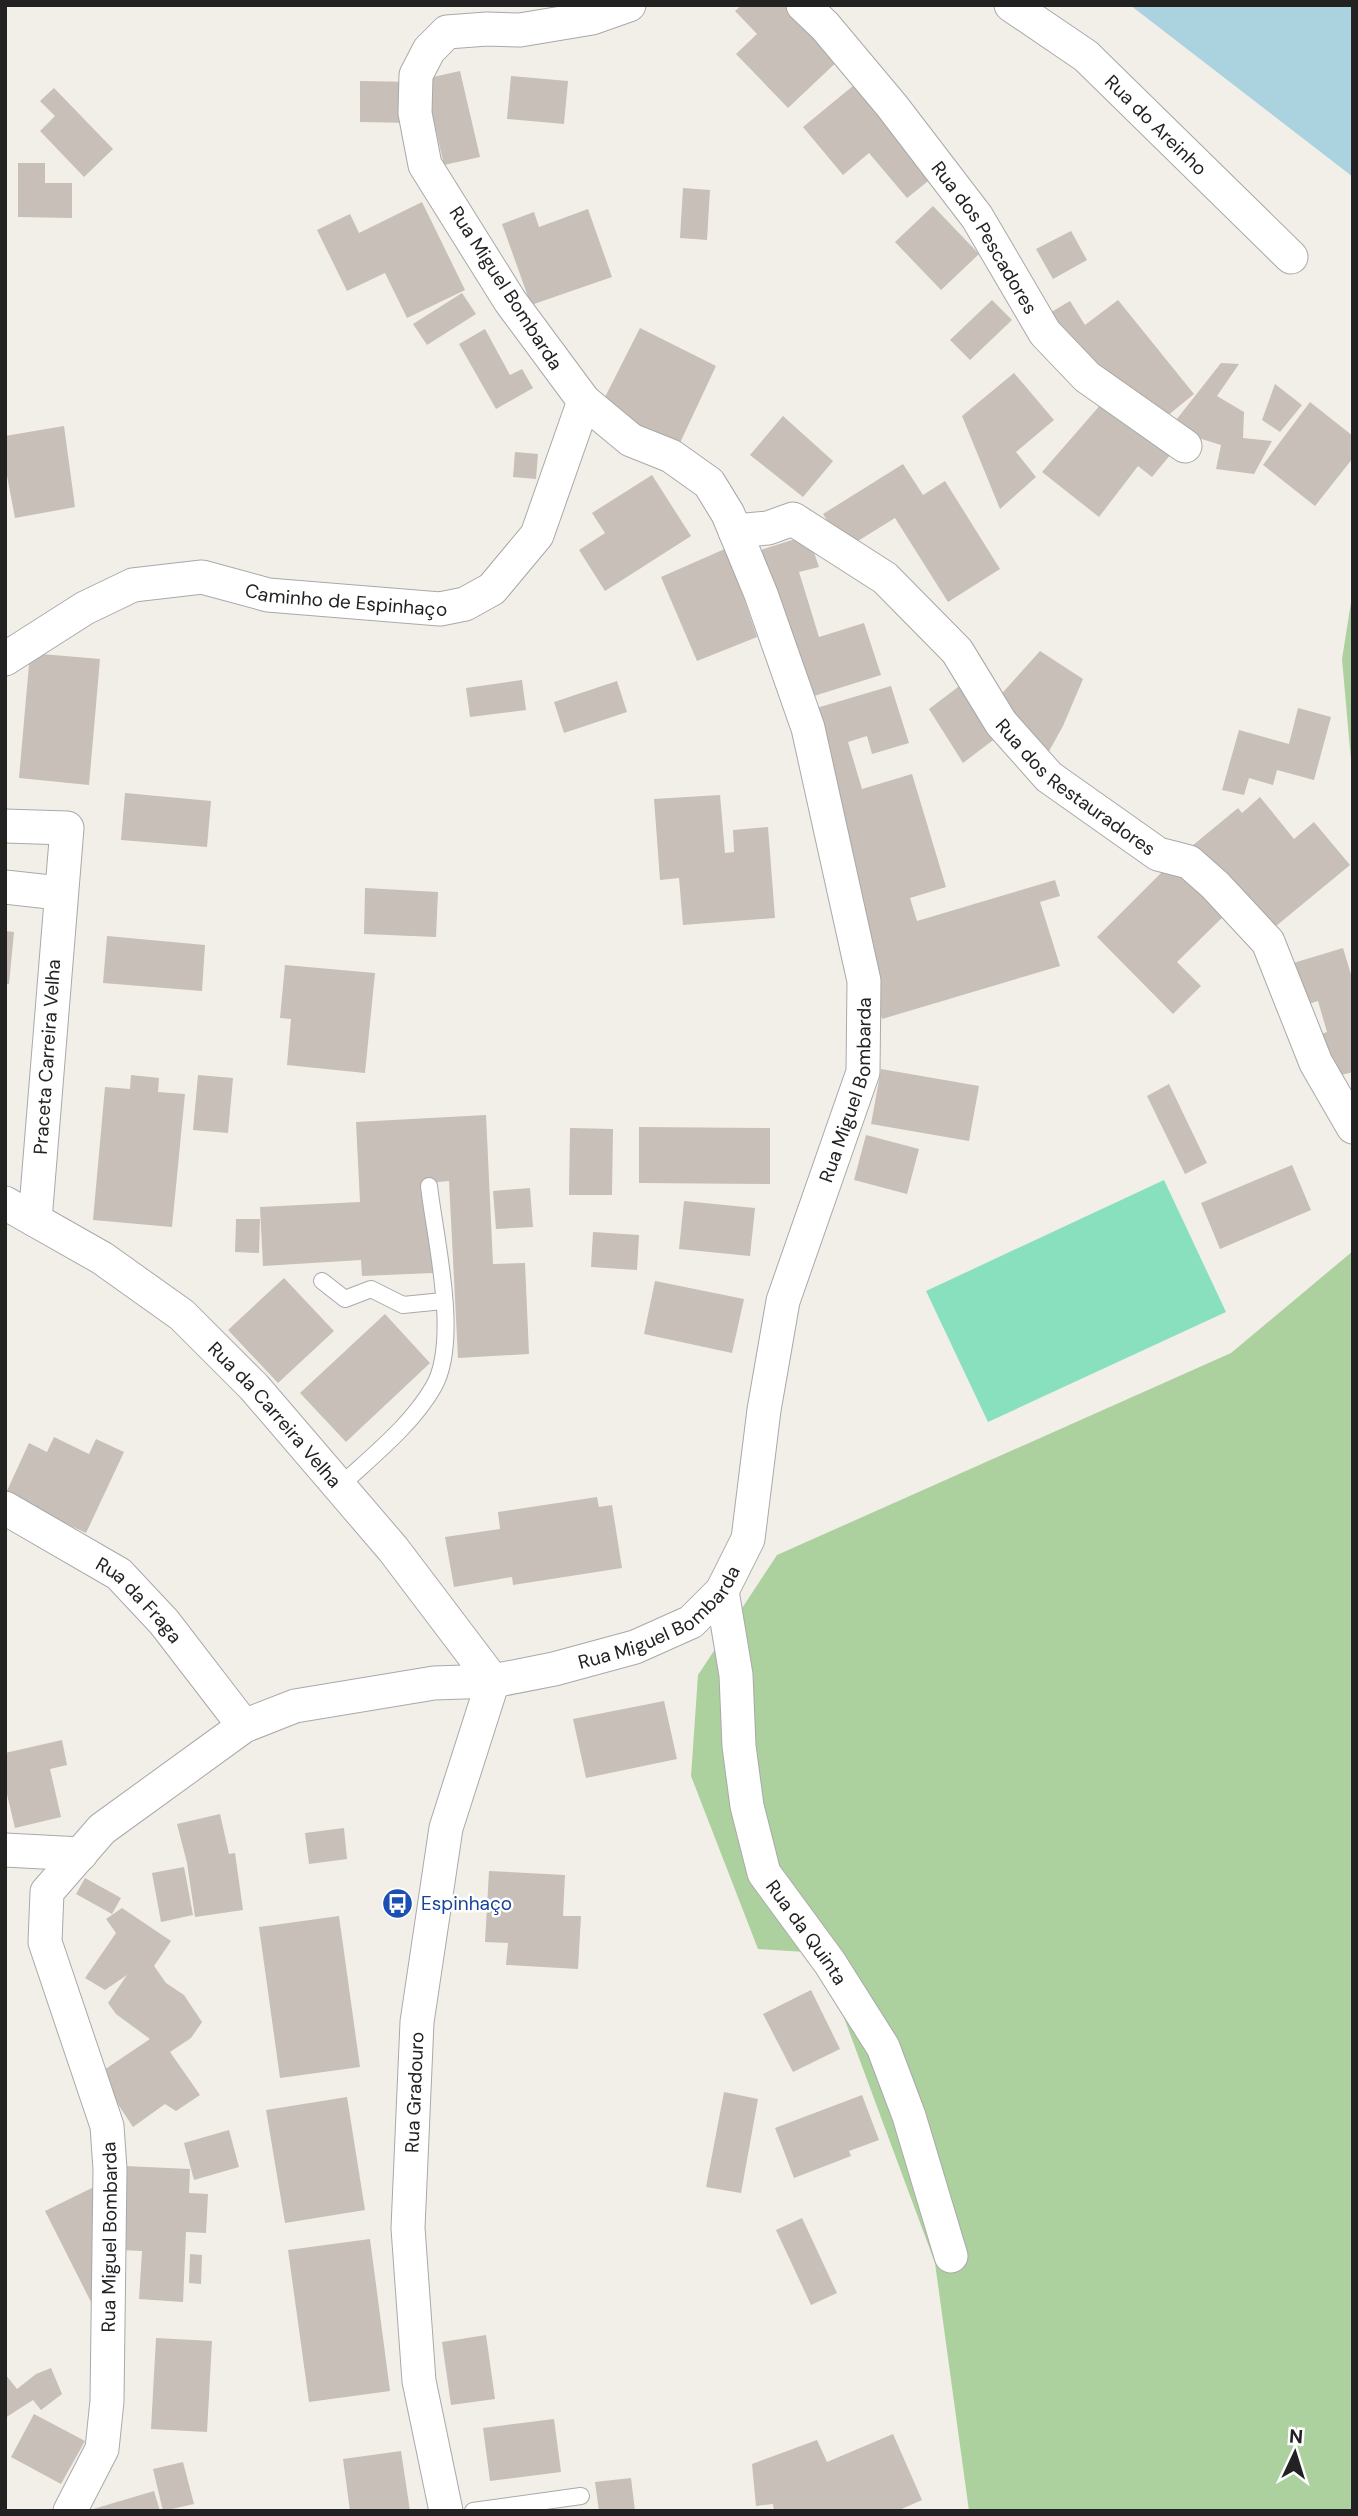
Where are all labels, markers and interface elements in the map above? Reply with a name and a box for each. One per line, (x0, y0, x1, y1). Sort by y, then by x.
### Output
street label: Rua do Areinho (1100, 69, 1213, 181)
street label: Rua dos Pescadores (926, 156, 1044, 318)
street label: Rua Miguel Bombarda (444, 201, 568, 375)
street label: Caminho de Espinhaço (242, 577, 449, 622)
street label: Rua dos Restauradores (990, 713, 1161, 861)
street label: Praceta Carreira Velha (28, 958, 66, 1156)
street label: Rua Miguel Bombarda (813, 997, 876, 1186)
street label: Rua da Carreira Velha (203, 1336, 347, 1493)
street label: Rua da Fraga (92, 1551, 188, 1648)
street label: Rua Miguel Bombarda (575, 1561, 745, 1674)
street label: Rua da Quinta (761, 1875, 853, 1989)
bus stop icon: Espinhaço (381, 1886, 415, 1920)
place label: Espinhaço (421, 1891, 512, 1916)
street label: Rua Gradouro (399, 2031, 429, 2153)
street label: Rua Miguel Bombarda (95, 2141, 123, 2333)
north arrow (1260, 2418, 1330, 2488)
text: N (1288, 2424, 1304, 2449)

